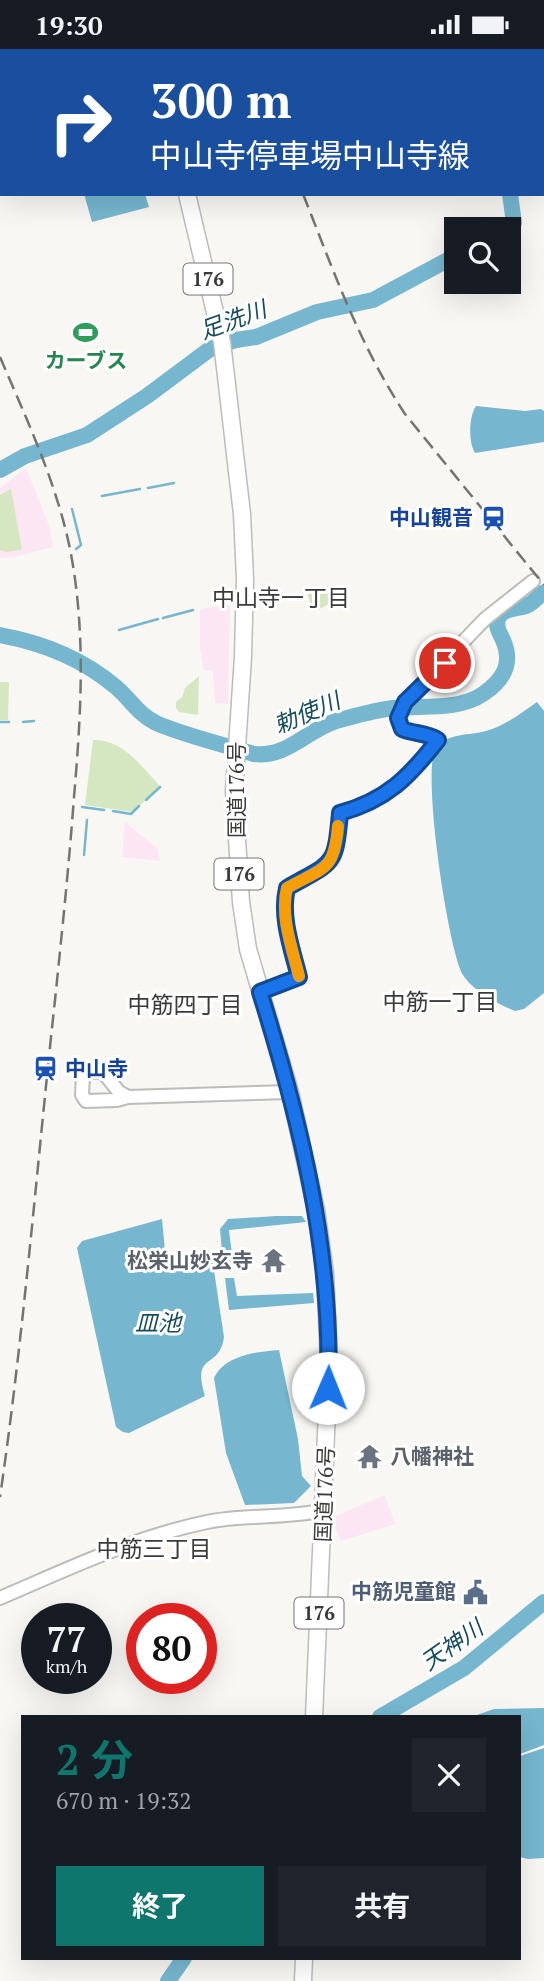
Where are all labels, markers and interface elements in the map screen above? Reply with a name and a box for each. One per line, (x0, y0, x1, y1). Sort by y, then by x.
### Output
text: 19:30 (35, 8, 103, 42)
text: 300 m (150, 67, 292, 132)
icon: right (35, 77, 126, 168)
text: 中山寺停車場中山寺線 (150, 134, 470, 176)
map controls (444, 217, 521, 294)
button: search (444, 217, 521, 294)
road number: 176 (184, 263, 232, 295)
water label: 足洗川 (195, 292, 273, 346)
sports icon: カーブス (72, 318, 100, 346)
place label: カーブス (45, 346, 127, 374)
place label: 中山観音 (389, 503, 473, 531)
station icon: 中山観音 (479, 504, 507, 532)
district label: 中山寺一丁目 (212, 582, 350, 613)
pin (415, 633, 475, 693)
icon: arrive (426, 644, 464, 682)
water label: 勅使川 (269, 684, 347, 740)
street label: 国道176号 (222, 742, 250, 838)
road number: 176 (215, 859, 264, 889)
district label: 中筋一丁目 (383, 986, 498, 1017)
district label: 中筋四丁目 (128, 989, 243, 1020)
place label: 中山寺 (65, 1054, 128, 1082)
station icon: 中山寺 (31, 1055, 59, 1083)
place label: 松栄山妙玄寺 (127, 1246, 253, 1274)
temple icon: 松栄山妙玄寺 (259, 1247, 287, 1275)
water label: 皿池 (135, 1307, 183, 1338)
position arrow (291, 1351, 365, 1425)
place label: 八幡神社 (390, 1442, 474, 1470)
temple icon: 八幡神社 (356, 1443, 384, 1471)
street label: 国道176号 (308, 1445, 340, 1543)
district label: 中筋三丁目 (97, 1533, 212, 1564)
place label: 中筋児童館 (351, 1577, 456, 1605)
public building icon: 中筋児童館 (462, 1578, 490, 1606)
road number: 176 (294, 1597, 344, 1629)
speed limit sign: 80 (126, 1603, 217, 1694)
water label: 天神川 (415, 1610, 491, 1677)
text: 77 (47, 1616, 86, 1662)
text: km/h (46, 1654, 87, 1678)
text: 2 分 (56, 1731, 133, 1787)
button: close (412, 1738, 486, 1812)
text: 670 m · 19:32 (56, 1785, 191, 1816)
button: 終了 (56, 1866, 264, 1946)
button: 共有 (278, 1866, 486, 1946)

